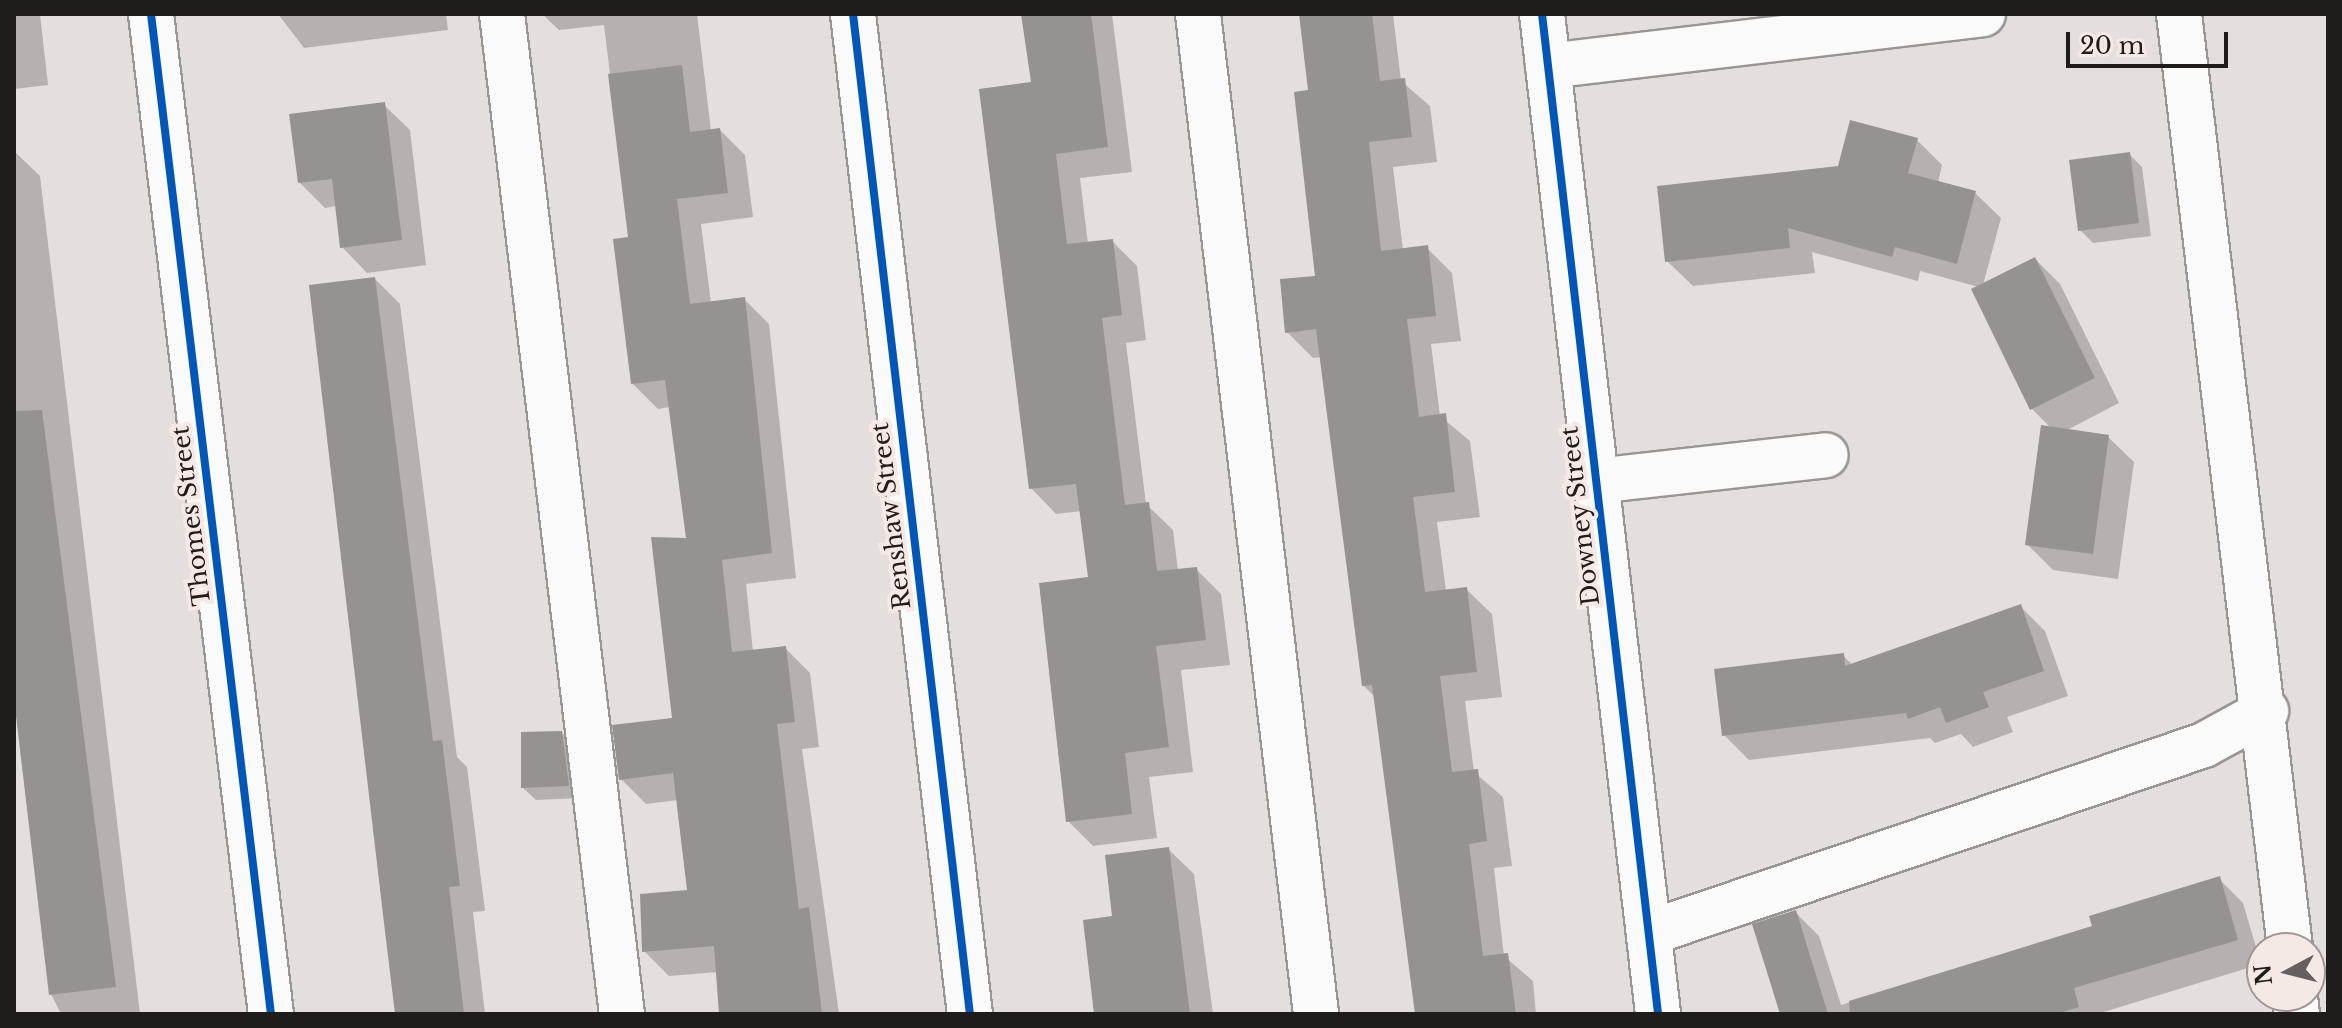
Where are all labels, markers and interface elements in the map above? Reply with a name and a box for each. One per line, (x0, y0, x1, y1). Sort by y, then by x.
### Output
scale bar (2070, 16, 2232, 66)
text: 20 m (2080, 31, 2145, 60)
street label: Renshaw Street (865, 421, 917, 611)
street label: Thomes Street (166, 424, 216, 608)
street label: Downey Street (1555, 424, 1605, 608)
north arrow (2246, 932, 2326, 1012)
text: N (2249, 963, 2278, 987)

